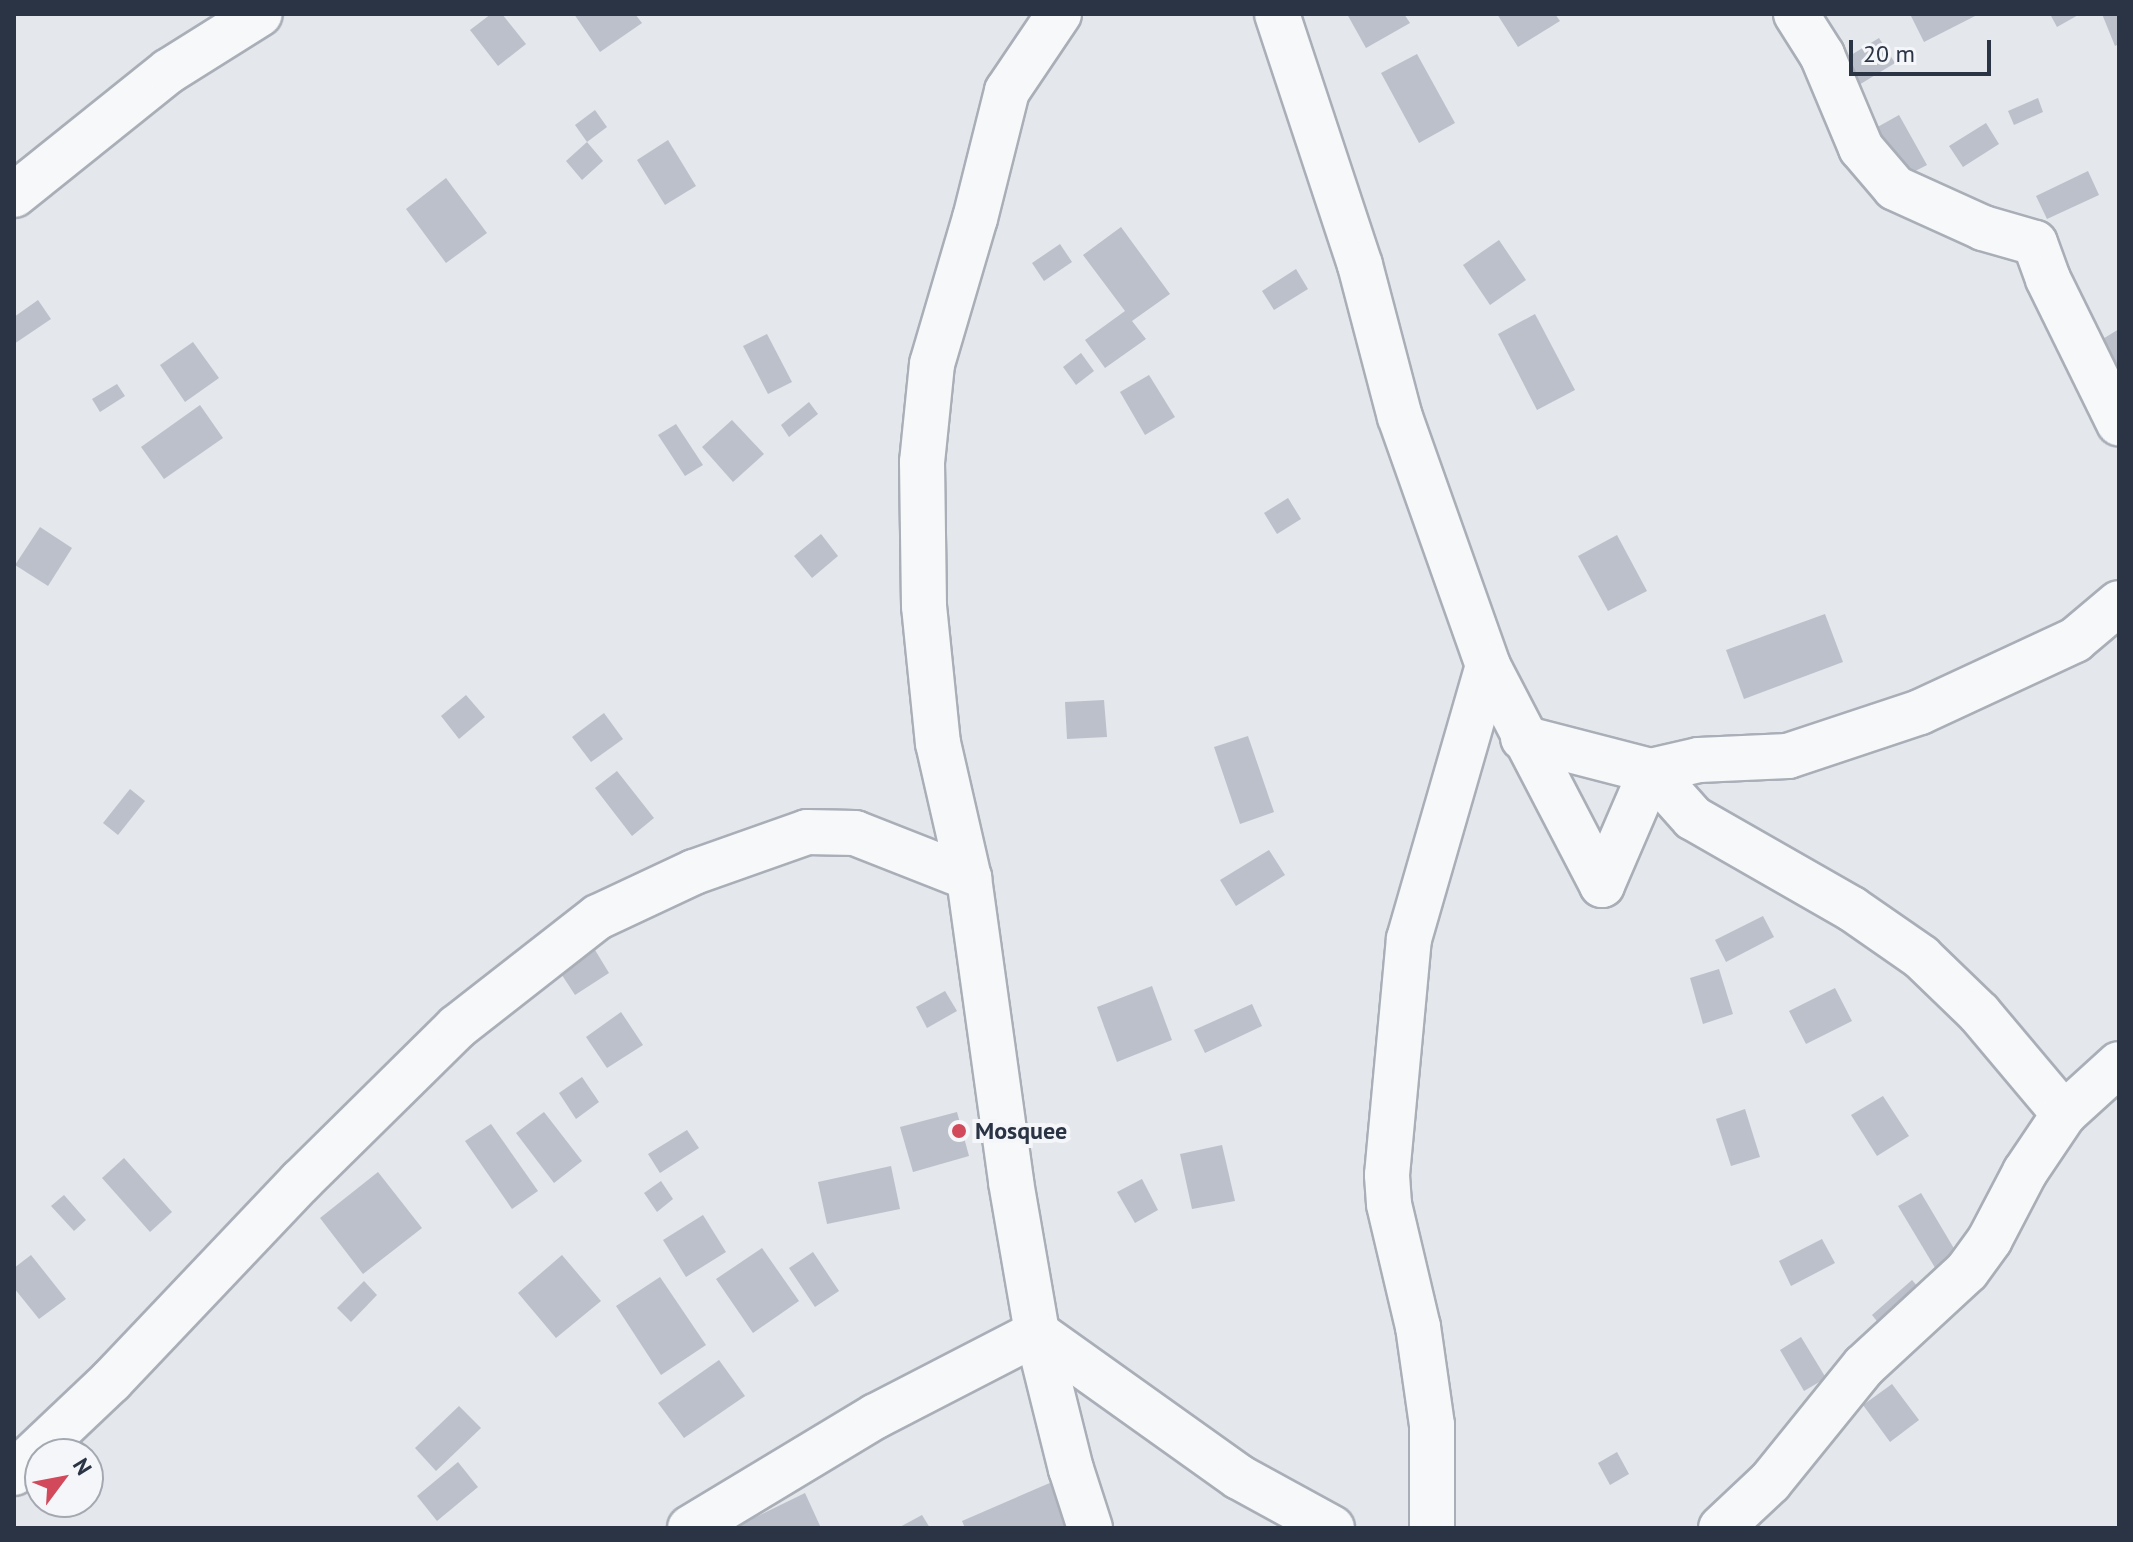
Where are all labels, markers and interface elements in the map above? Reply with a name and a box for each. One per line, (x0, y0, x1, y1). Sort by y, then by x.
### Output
scale bar (1853, 24, 1995, 74)
text: 20 m (1863, 38, 1915, 69)
place label: Mosquee (975, 1117, 1067, 1145)
marker: Mosquee (950, 1122, 968, 1140)
north arrow (24, 1438, 104, 1518)
text: N (67, 1453, 98, 1480)

